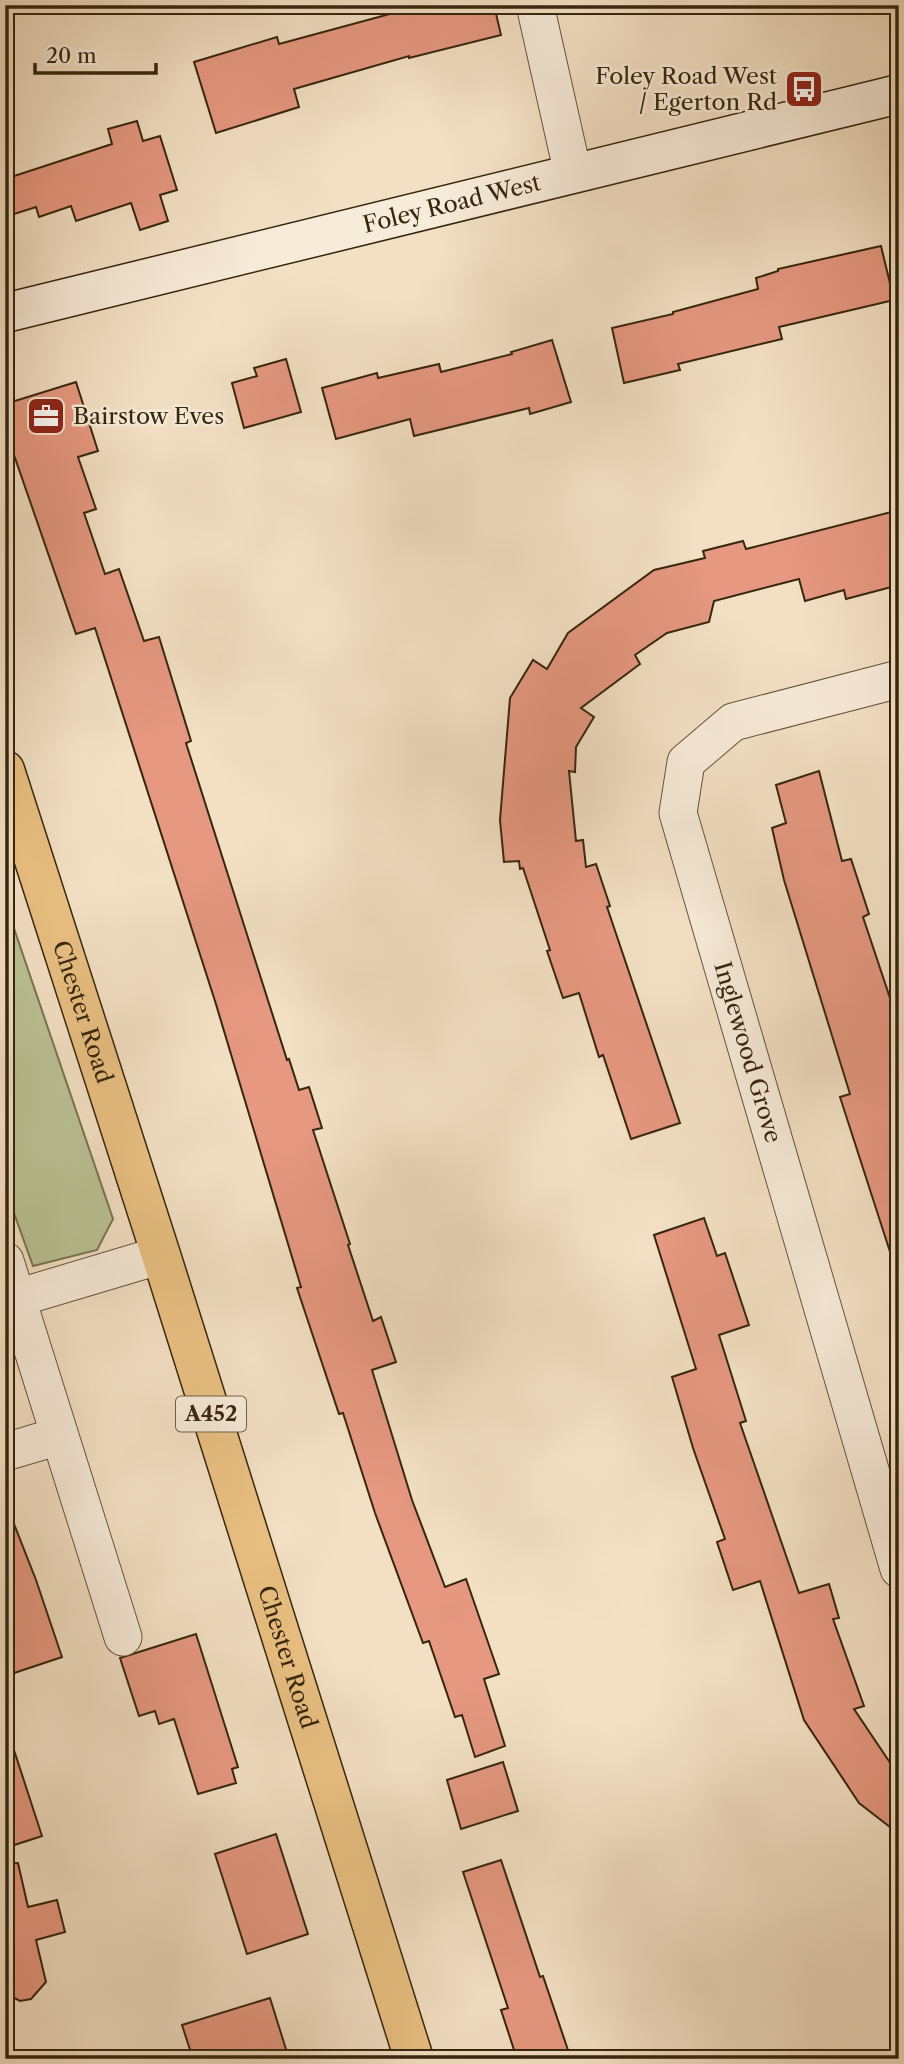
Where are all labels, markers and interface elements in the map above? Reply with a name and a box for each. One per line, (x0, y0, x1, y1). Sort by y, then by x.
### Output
scale bar (35, 32, 156, 76)
text: 20 m (46, 43, 97, 68)
place label: Foley Road West / Egerton Rd (595, 62, 777, 116)
bus stop icon: Foley Road West / Egerton Rd (783, 68, 825, 110)
street label: Foley Road West (360, 168, 543, 239)
office icon: Bairstow Eves (25, 395, 67, 437)
place label: Bairstow Eves (73, 402, 224, 430)
street label: Chester Road (47, 937, 119, 1087)
street label: Inglewood Grove (708, 958, 788, 1146)
road number: A452 (176, 1396, 246, 1432)
street label: Chester Road (252, 1582, 323, 1732)

